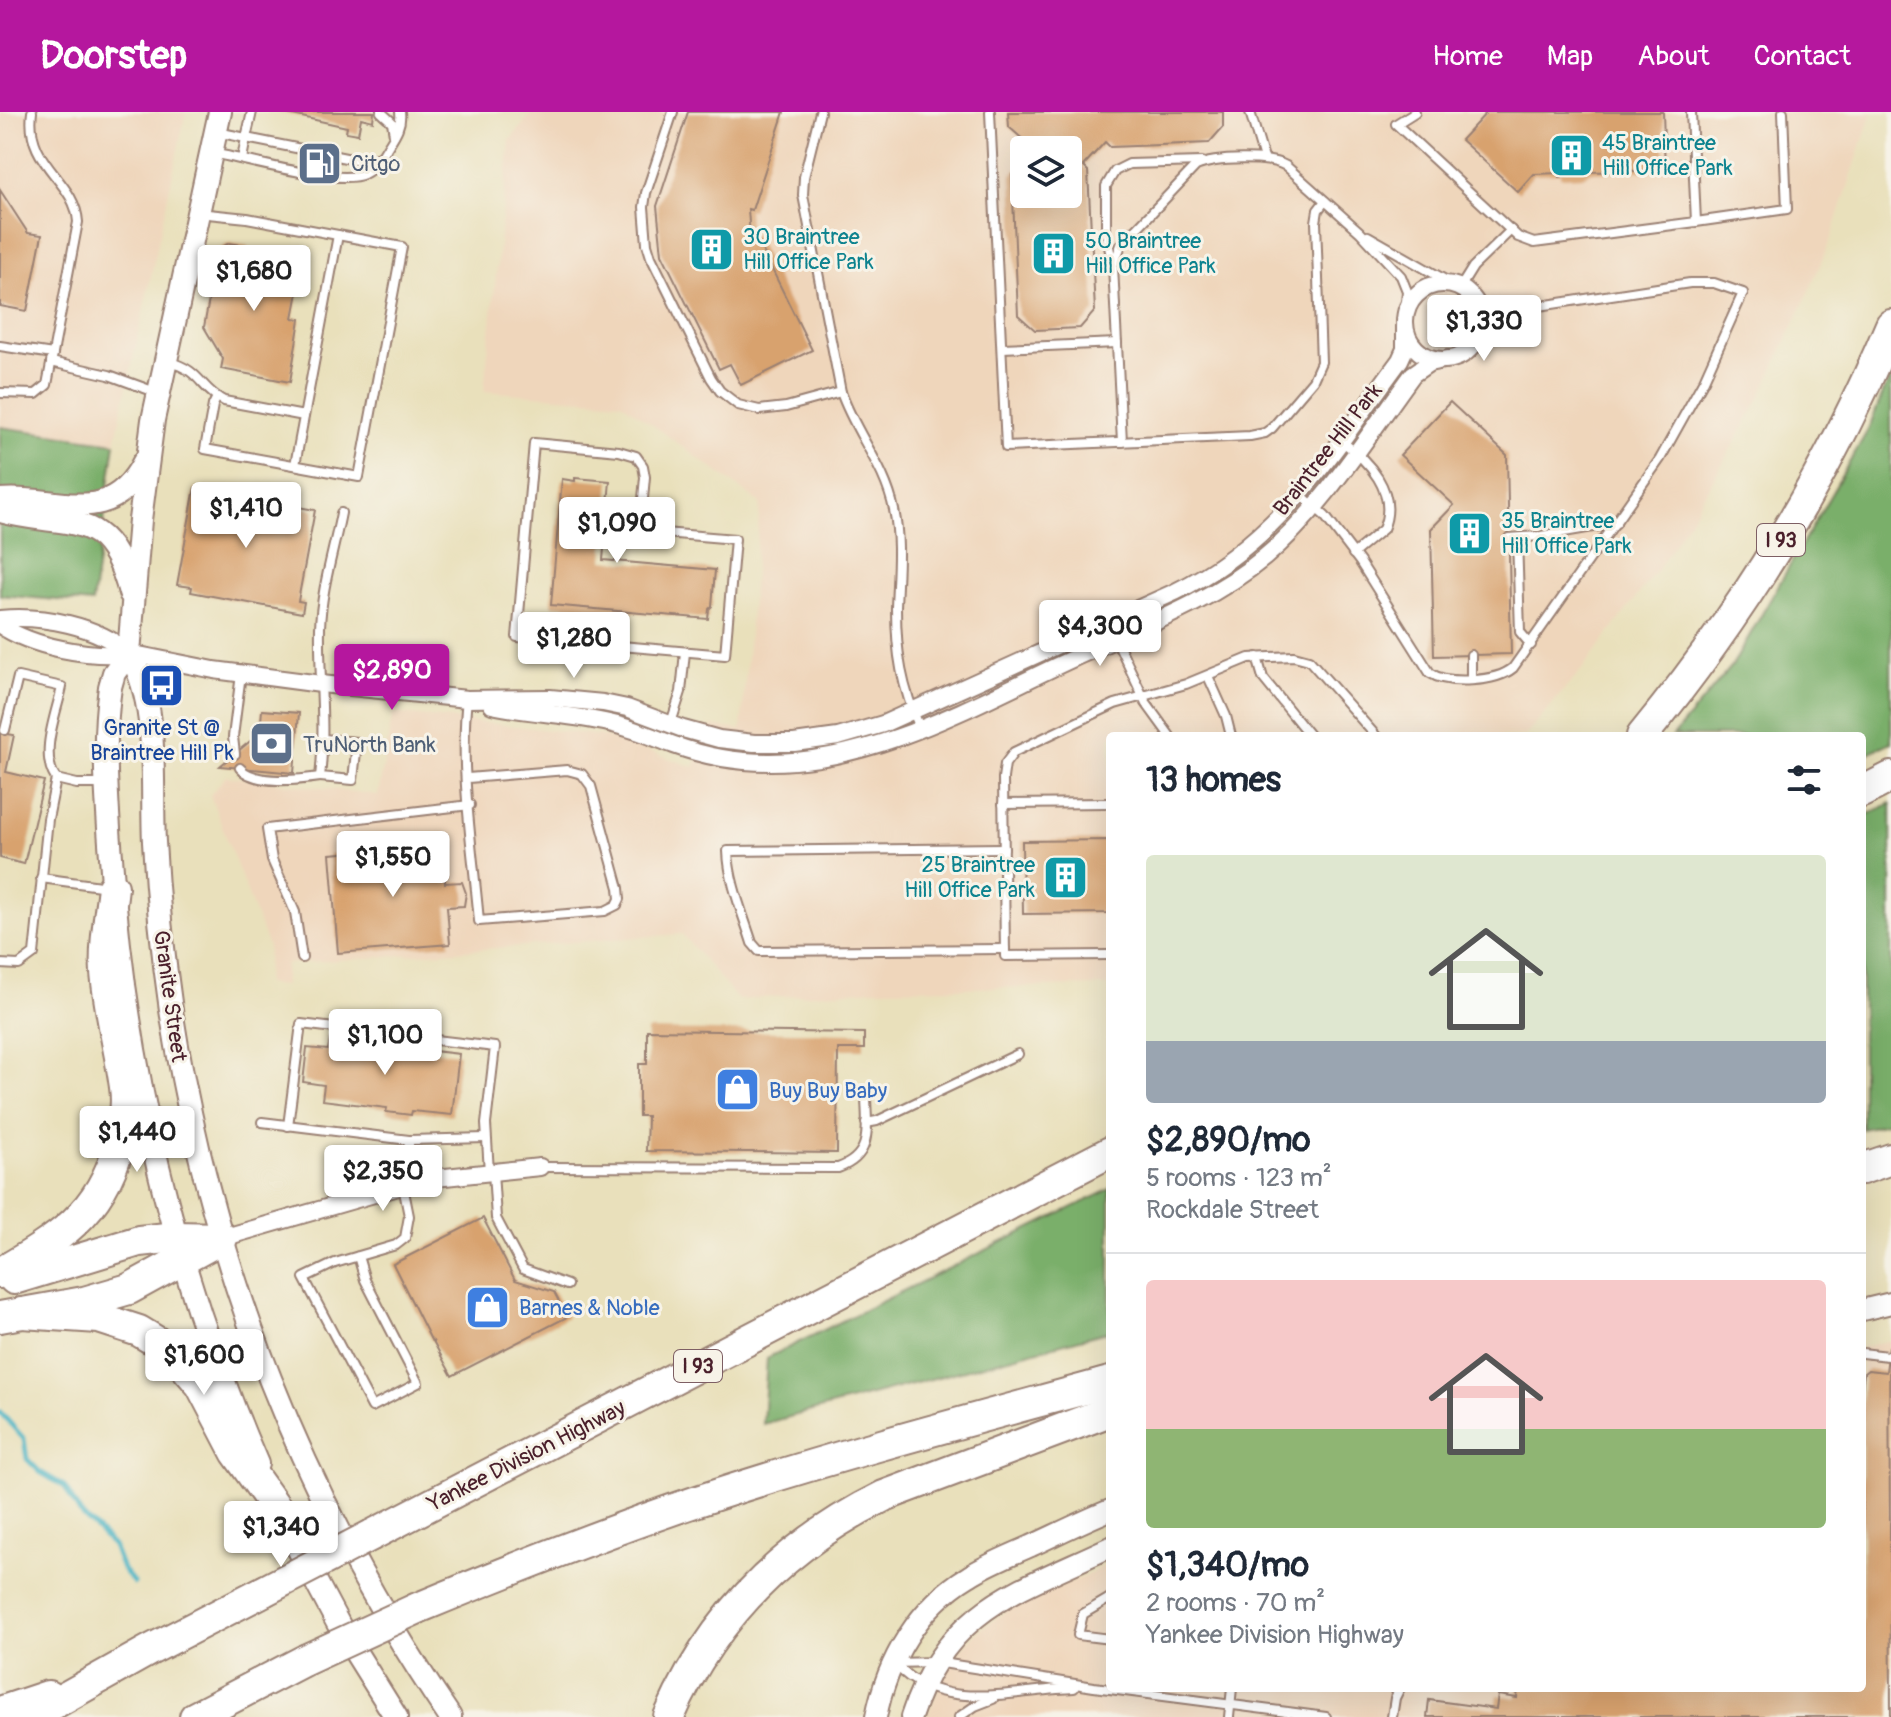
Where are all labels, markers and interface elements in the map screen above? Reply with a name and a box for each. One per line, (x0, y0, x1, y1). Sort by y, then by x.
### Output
text: Doorstep (40, 32, 187, 80)
text: Home (1432, 39, 1503, 74)
text: Map (1547, 39, 1593, 74)
text: About (1637, 39, 1710, 74)
text: Contact (1754, 39, 1851, 74)
place label: 45 Braintree Hill Office Park (1602, 129, 1733, 182)
building icon: 45 Braintree Hill Office Park (1547, 131, 1595, 179)
map controls (1010, 136, 1082, 208)
button: layers (1010, 136, 1082, 208)
fuel station icon: Citgo (296, 139, 344, 187)
place label: Citgo (351, 150, 400, 178)
place label: 30 Braintree Hill Office Park (743, 223, 874, 276)
building icon: 30 Braintree Hill Office Park (688, 225, 736, 273)
place label: 50 Braintree Hill Office Park (1085, 227, 1216, 280)
building icon: 50 Braintree Hill Office Park (1030, 229, 1078, 277)
pin: $1,680 (189, 245, 319, 313)
text: $1,680 (216, 255, 292, 287)
pin: $1,330 (1419, 295, 1549, 363)
text: $1,330 (1445, 305, 1523, 337)
street label: Braintree Hill Park (1267, 378, 1388, 522)
pin: $1,410 (181, 482, 311, 550)
text: $1,410 (209, 492, 283, 524)
pin: $1,090 (552, 497, 682, 565)
text: $1,090 (577, 507, 657, 539)
place label: 35 Braintree Hill Office Park (1501, 507, 1632, 560)
building icon: 35 Braintree Hill Office Park (1446, 509, 1494, 557)
road number: I 93 (1757, 524, 1805, 556)
pin: $4,300 (1035, 600, 1165, 668)
text: $4,300 (1057, 610, 1143, 642)
pin: $1,280 (509, 612, 639, 680)
text: $1,280 (536, 622, 612, 654)
pin: $2,890 (327, 644, 457, 712)
text: $2,890 (352, 654, 432, 686)
bus stop icon: Granite St @ Braintree Hill Pk (138, 662, 186, 710)
place label: Granite St @ Braintree Hill Pk (90, 714, 234, 767)
bank icon: TruNorth Bank (248, 720, 296, 768)
place label: TruNorth Bank (303, 731, 436, 759)
icon: filters (1782, 758, 1826, 802)
text: 13 homes (1146, 759, 1281, 802)
pin: $1,550 (328, 831, 458, 899)
text: $1,550 (355, 841, 431, 873)
place label: 25 Braintree Hill Office Park (904, 851, 1035, 904)
building icon: 25 Braintree Hill Office Park (1042, 853, 1090, 901)
icon: home (1414, 907, 1558, 1051)
street label: Granite Street (147, 929, 193, 1064)
pin: $1,100 (320, 1009, 450, 1077)
text: $1,100 (347, 1019, 423, 1051)
shop icon: Buy Buy Baby (714, 1066, 762, 1114)
place label: Buy Buy Baby (769, 1077, 887, 1105)
pin: $1,440 (72, 1106, 202, 1174)
text: $1,440 (98, 1116, 176, 1148)
text: $2,890/mo (1146, 1119, 1311, 1162)
pin: $2,350 (318, 1145, 448, 1213)
text: $2,350 (342, 1155, 424, 1187)
text: 5 rooms · 123 m² (1146, 1162, 1332, 1194)
text: Rockdale Street (1146, 1194, 1319, 1226)
shop icon: Barnes & Noble (464, 1283, 512, 1331)
place label: Barnes & Noble (519, 1294, 660, 1322)
pin: $1,600 (139, 1329, 269, 1397)
icon: home (1414, 1332, 1558, 1476)
text: $1,600 (163, 1339, 245, 1371)
road number: I 93 (674, 1350, 722, 1382)
street label: Yankee Division Highway (422, 1394, 630, 1518)
pin: $1,340 (216, 1501, 346, 1569)
text: $1,340 (242, 1511, 320, 1543)
text: $1,340/mo (1146, 1544, 1309, 1587)
text: 2 rooms · 70 m² (1146, 1587, 1325, 1619)
text: Yankee Division Highway (1146, 1619, 1404, 1651)

